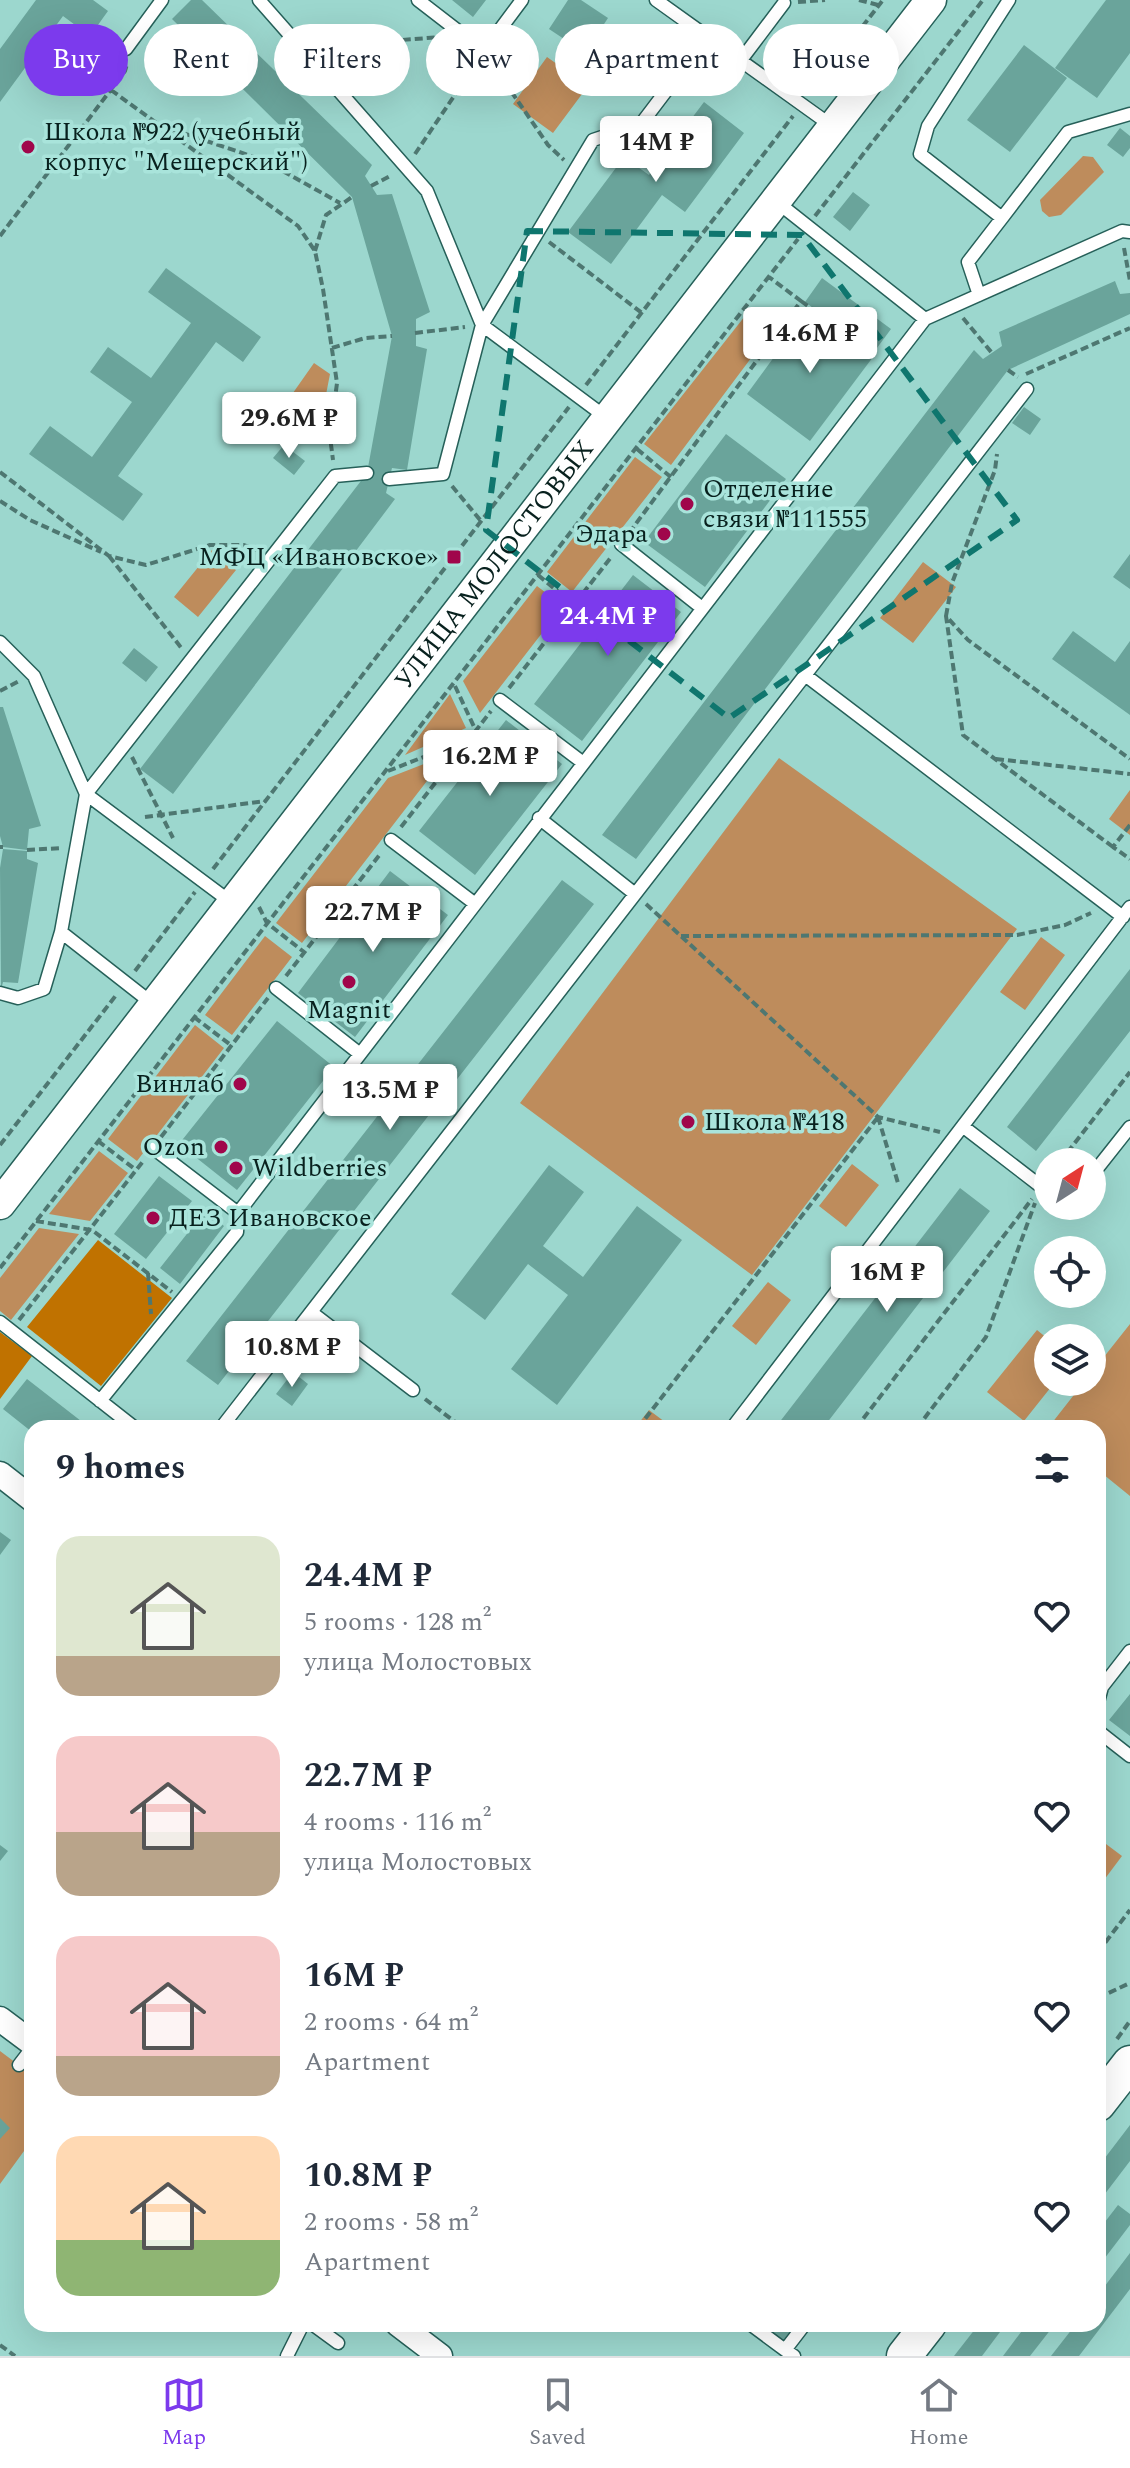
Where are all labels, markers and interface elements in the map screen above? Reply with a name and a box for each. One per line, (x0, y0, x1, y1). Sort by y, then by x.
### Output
chip: Buy (24, 24, 128, 96)
chip: Rent (144, 24, 258, 96)
chip: Filters (274, 24, 410, 96)
chip: New (426, 24, 539, 96)
chip: Apartment (555, 24, 747, 96)
chip: House (763, 24, 899, 96)
place label: Школа №922 (учебный корпус "Мещерский") (44, 112, 308, 182)
pin: 14M ₽ (600, 116, 712, 184)
text: 14M ₽ (618, 122, 694, 162)
marker: Школа №922 (учебный корпус "Мещерский") (19, 138, 37, 156)
pin: 14.6M ₽ (736, 307, 884, 375)
text: 14.6M ₽ (761, 313, 859, 353)
pin: 29.6M ₽ (215, 392, 363, 460)
text: 29.6M ₽ (240, 398, 338, 438)
street label: УЛИЦА МОЛОСТОВЫХ (385, 431, 604, 699)
place label: Отделение связи №111555 (703, 469, 867, 539)
marker: Отделение связи №111555 (678, 495, 696, 513)
place label: Эдара (575, 514, 648, 554)
marker: Эдара (655, 525, 673, 543)
place label: МФЦ «Ивановское» (199, 537, 438, 577)
marker: МФЦ «Ивановское» (445, 548, 463, 566)
pin: 24.4M ₽ (534, 590, 682, 658)
text: 24.4M ₽ (559, 596, 657, 636)
pin: 16.2M ₽ (416, 730, 564, 798)
text: 16.2M ₽ (441, 736, 539, 776)
pin: 22.7M ₽ (299, 886, 447, 954)
text: 22.7M ₽ (324, 892, 422, 932)
marker: Magnit (340, 973, 358, 991)
place label: Magnit (307, 990, 391, 1030)
place label: Винлаб (135, 1064, 224, 1104)
pin: 13.5M ₽ (316, 1064, 464, 1132)
text: 13.5M ₽ (341, 1070, 439, 1110)
marker: Винлаб (231, 1075, 249, 1093)
place label: Школа №418 (704, 1102, 845, 1142)
marker: Школа №418 (679, 1113, 697, 1131)
place label: Ozon (143, 1127, 205, 1167)
marker: Ozon (212, 1138, 230, 1156)
place label: Wildberries (252, 1148, 387, 1188)
north arrow (1034, 1148, 1106, 1220)
map controls (1034, 1148, 1106, 1396)
marker: Wildberries (227, 1159, 245, 1177)
place label: ДЕЗ Ивановское (169, 1198, 372, 1238)
marker: ДЕЗ Ивановское (144, 1209, 162, 1227)
button: locate (1034, 1236, 1106, 1308)
pin: 16M ₽ (831, 1246, 943, 1314)
text: 16M ₽ (849, 1252, 925, 1292)
pin: 10.8M ₽ (218, 1321, 366, 1389)
button: layers (1034, 1324, 1106, 1396)
text: 10.8M ₽ (243, 1327, 341, 1367)
text: 9 homes (56, 1442, 186, 1494)
icon: filters (1030, 1446, 1074, 1490)
text: 24.4M ₽ (304, 1550, 432, 1602)
icon: home (120, 1568, 216, 1664)
icon: heart (1030, 1594, 1074, 1638)
text: 5 rooms · 128 m² (304, 1602, 491, 1642)
text: улица Молостовых (304, 1642, 532, 1682)
text: 22.7M ₽ (304, 1750, 432, 1802)
icon: home (120, 1768, 216, 1864)
icon: heart (1030, 1794, 1074, 1838)
text: 4 rooms · 116 m² (304, 1802, 491, 1842)
text: улица Молостовых (304, 1842, 532, 1882)
text: 16M ₽ (304, 1950, 404, 2002)
icon: home (120, 1968, 216, 2064)
icon: heart (1030, 1994, 1074, 2038)
text: 2 rooms · 64 m² (304, 2002, 478, 2042)
text: Apartment (304, 2042, 430, 2082)
text: 10.8M ₽ (304, 2150, 432, 2202)
icon: home (120, 2168, 216, 2264)
icon: heart (1030, 2194, 1074, 2238)
text: 2 rooms · 58 m² (304, 2202, 478, 2242)
text: Apartment (304, 2242, 430, 2282)
tab: Map (162, 2373, 206, 2454)
tab: Saved (529, 2373, 586, 2454)
tab: Home (909, 2373, 968, 2454)

